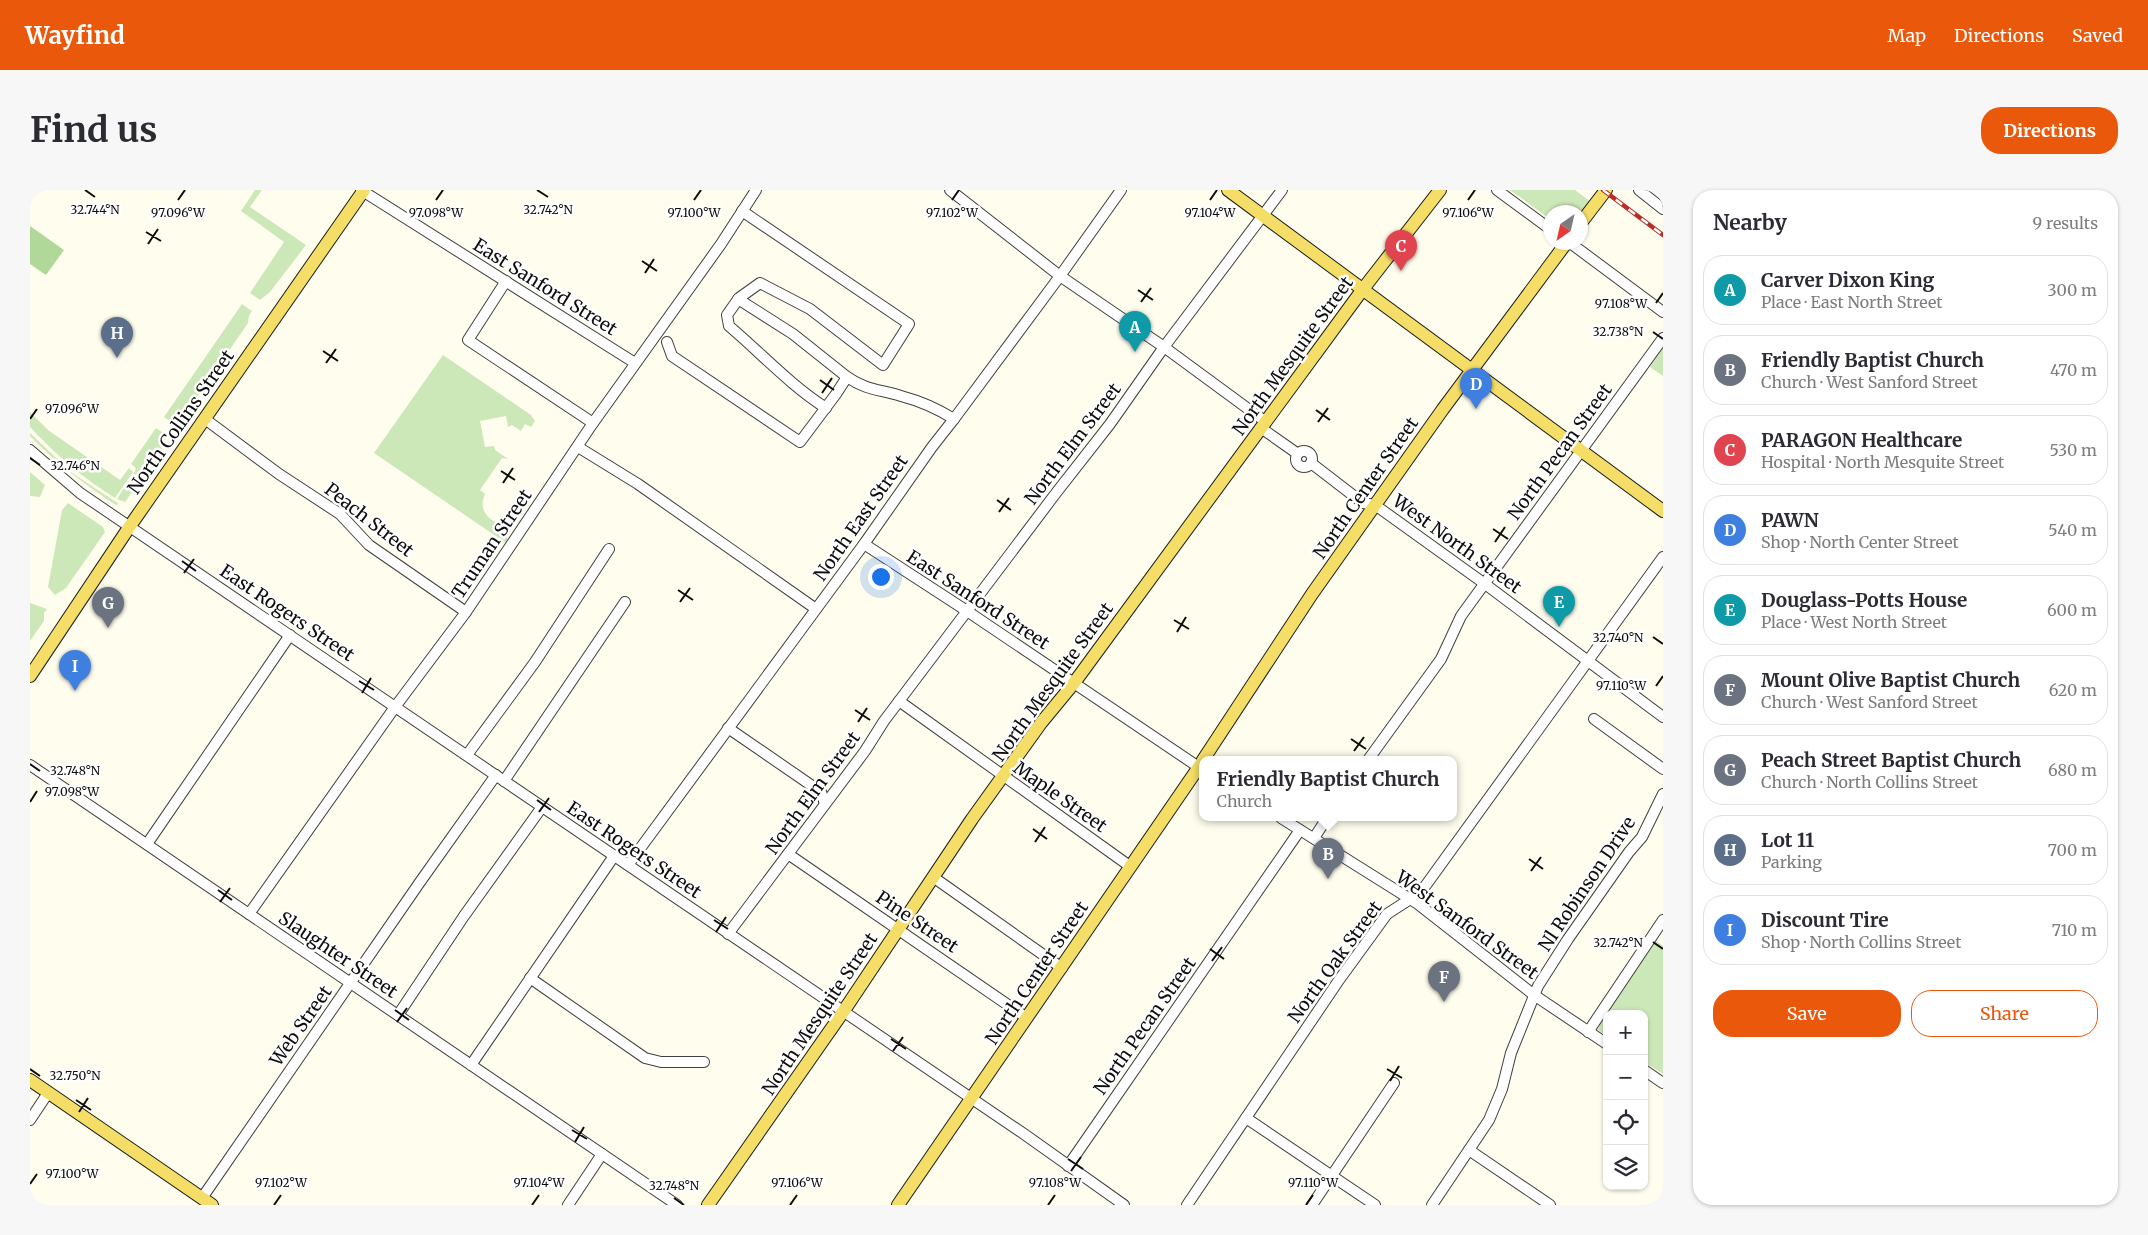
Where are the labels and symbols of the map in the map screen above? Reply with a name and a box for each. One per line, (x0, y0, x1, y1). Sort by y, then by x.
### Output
text: 32.744°N (70, 202, 120, 217)
text: 32.742°N (523, 202, 573, 217)
text: 97.096°W (151, 205, 206, 220)
text: 97.098°W (409, 205, 464, 220)
text: 97.100°W (668, 205, 722, 220)
text: 97.102°W (926, 205, 979, 220)
text: 97.104°W (1184, 205, 1237, 220)
text: 97.106°W (1442, 205, 1495, 220)
north arrow (1543, 205, 1588, 250)
pin: C (1385, 230, 1417, 271)
street label: East Sanford Street (469, 233, 622, 340)
street label: North Mesquite Street (1227, 272, 1358, 440)
text: 97.108°W (1595, 296, 1648, 311)
pin: A (1119, 311, 1151, 352)
pin: H (101, 317, 133, 358)
text: 32.738°N (1593, 324, 1644, 339)
street label: North Collins Street (122, 345, 239, 498)
pin: D (1460, 368, 1492, 409)
street label: North Elm Street (1019, 378, 1126, 509)
street label: North Pecan Street (1502, 379, 1617, 524)
text: 97.096°W (45, 401, 100, 416)
street label: North Center Street (1308, 412, 1423, 563)
street label: North East Street (809, 450, 913, 585)
text: 32.746°N (50, 458, 100, 473)
street label: Peach Street (320, 478, 418, 562)
street label: Truman Street (447, 485, 537, 603)
street label: West North Street (1388, 489, 1526, 598)
street label: East Sanford Street (903, 545, 1054, 654)
street label: East Rogers Street (216, 559, 359, 666)
your location (868, 564, 894, 590)
pin: E (1543, 586, 1575, 627)
pin: G (92, 587, 124, 628)
street label: North Mesquite Street (987, 598, 1118, 766)
text: 32.740°N (1593, 630, 1644, 645)
pin: I (59, 650, 91, 691)
text: 97.110°W (1596, 678, 1647, 693)
street label: North Elm Street (760, 727, 865, 859)
street label: Maple Street (1009, 756, 1111, 837)
text: 32.748°N (50, 763, 101, 778)
text: 97.098°W (45, 784, 100, 799)
street label: East Rogers Street (563, 796, 706, 903)
street label: Nl Robinson Drive (1533, 812, 1640, 955)
pin: B (1312, 838, 1344, 879)
street label: West Sanford Street (1391, 865, 1543, 984)
street label: Pine Street (872, 886, 963, 958)
street label: North Oak Street (1283, 896, 1387, 1027)
street label: North Center Street (980, 897, 1093, 1049)
street label: Slaughter Street (274, 906, 402, 1003)
street label: North Mesquite Street (757, 928, 882, 1099)
text: 32.742°N (1593, 935, 1643, 950)
street label: North Pecan Street (1088, 952, 1201, 1099)
pin: F (1428, 961, 1460, 1002)
street label: Web Street (264, 981, 337, 1071)
text: 32.750°N (50, 1068, 101, 1083)
text: 97.100°W (46, 1166, 100, 1181)
text: 97.102°W (255, 1175, 308, 1190)
text: 97.104°W (513, 1175, 566, 1190)
text: 97.106°W (771, 1175, 824, 1190)
text: 97.108°W (1029, 1175, 1082, 1190)
text: 97.110°W (1288, 1175, 1339, 1190)
text: 32.748°N (649, 1178, 700, 1193)

